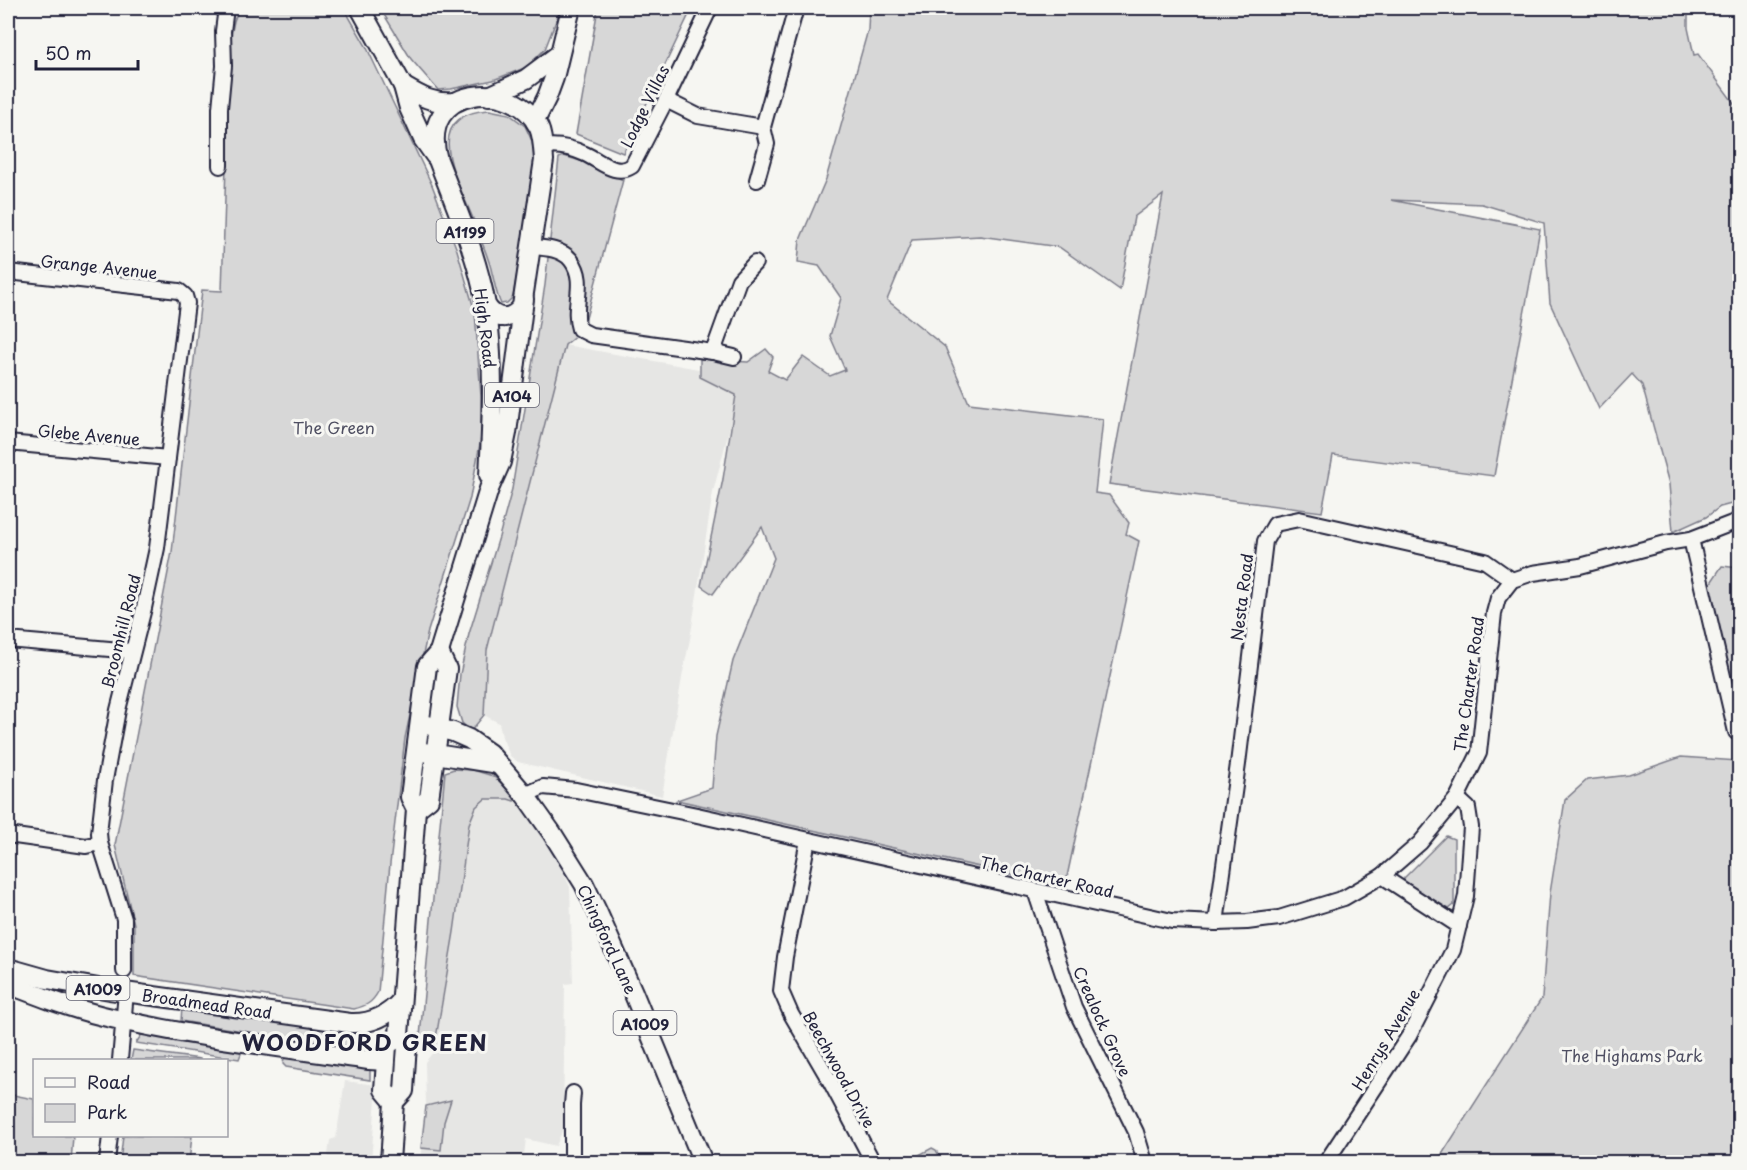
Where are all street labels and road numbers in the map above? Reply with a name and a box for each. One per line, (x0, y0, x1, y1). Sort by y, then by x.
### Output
street label: Lodge Villas (614, 61, 674, 151)
road number: A1199 (436, 219, 494, 243)
street label: Grange Avenue (39, 248, 159, 284)
street label: High Road (469, 287, 503, 369)
road number: A104 (485, 383, 539, 407)
street label: Glebe Avenue (37, 418, 141, 450)
street label: Nesta Road (1224, 552, 1258, 642)
street label: Broomhill Road (94, 571, 146, 691)
street label: The Charter Road (1447, 615, 1489, 753)
street label: The Charter Road (978, 849, 1116, 903)
street label: Chingford Lane (572, 880, 644, 998)
street label: Crealock Grove (1068, 962, 1138, 1080)
road number: A1009 (66, 976, 130, 1000)
street label: Broadmead Road (140, 982, 274, 1024)
street label: Henrys Avenue (1345, 983, 1425, 1095)
street label: Beechwood Drive (798, 1006, 882, 1132)
road number: A1009 (614, 1011, 676, 1035)

